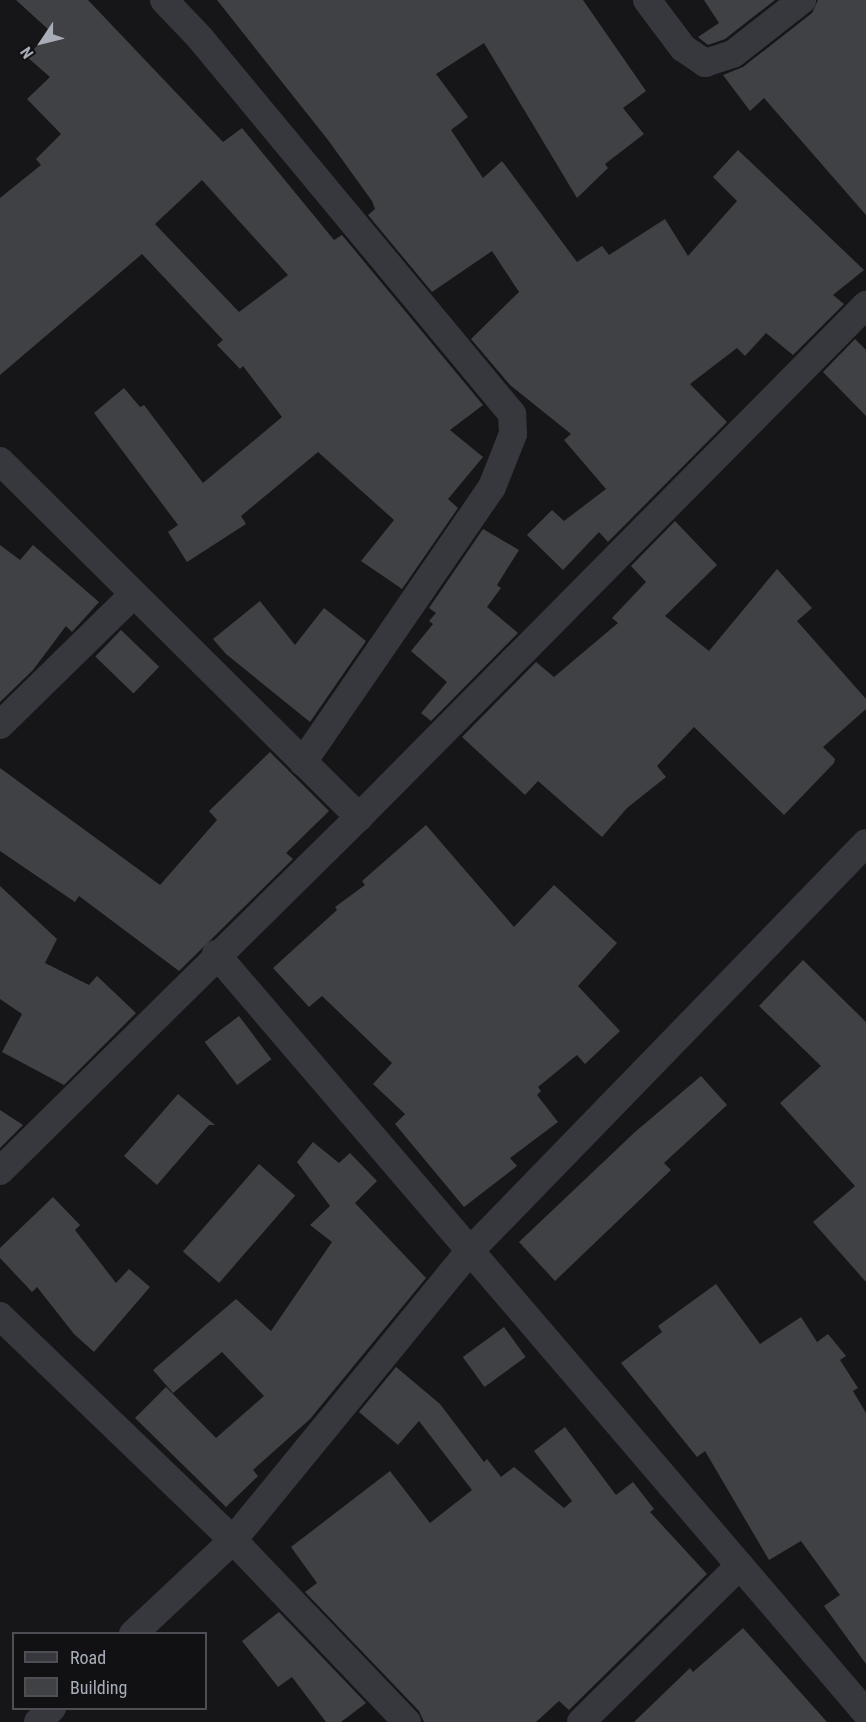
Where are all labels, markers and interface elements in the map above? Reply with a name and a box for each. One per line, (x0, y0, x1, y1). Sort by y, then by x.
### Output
north arrow (12, 12, 72, 72)
text: N (16, 43, 37, 62)
legend (12, 1632, 207, 1710)
text: Road (70, 1647, 106, 1668)
text: Building (70, 1677, 127, 1698)

